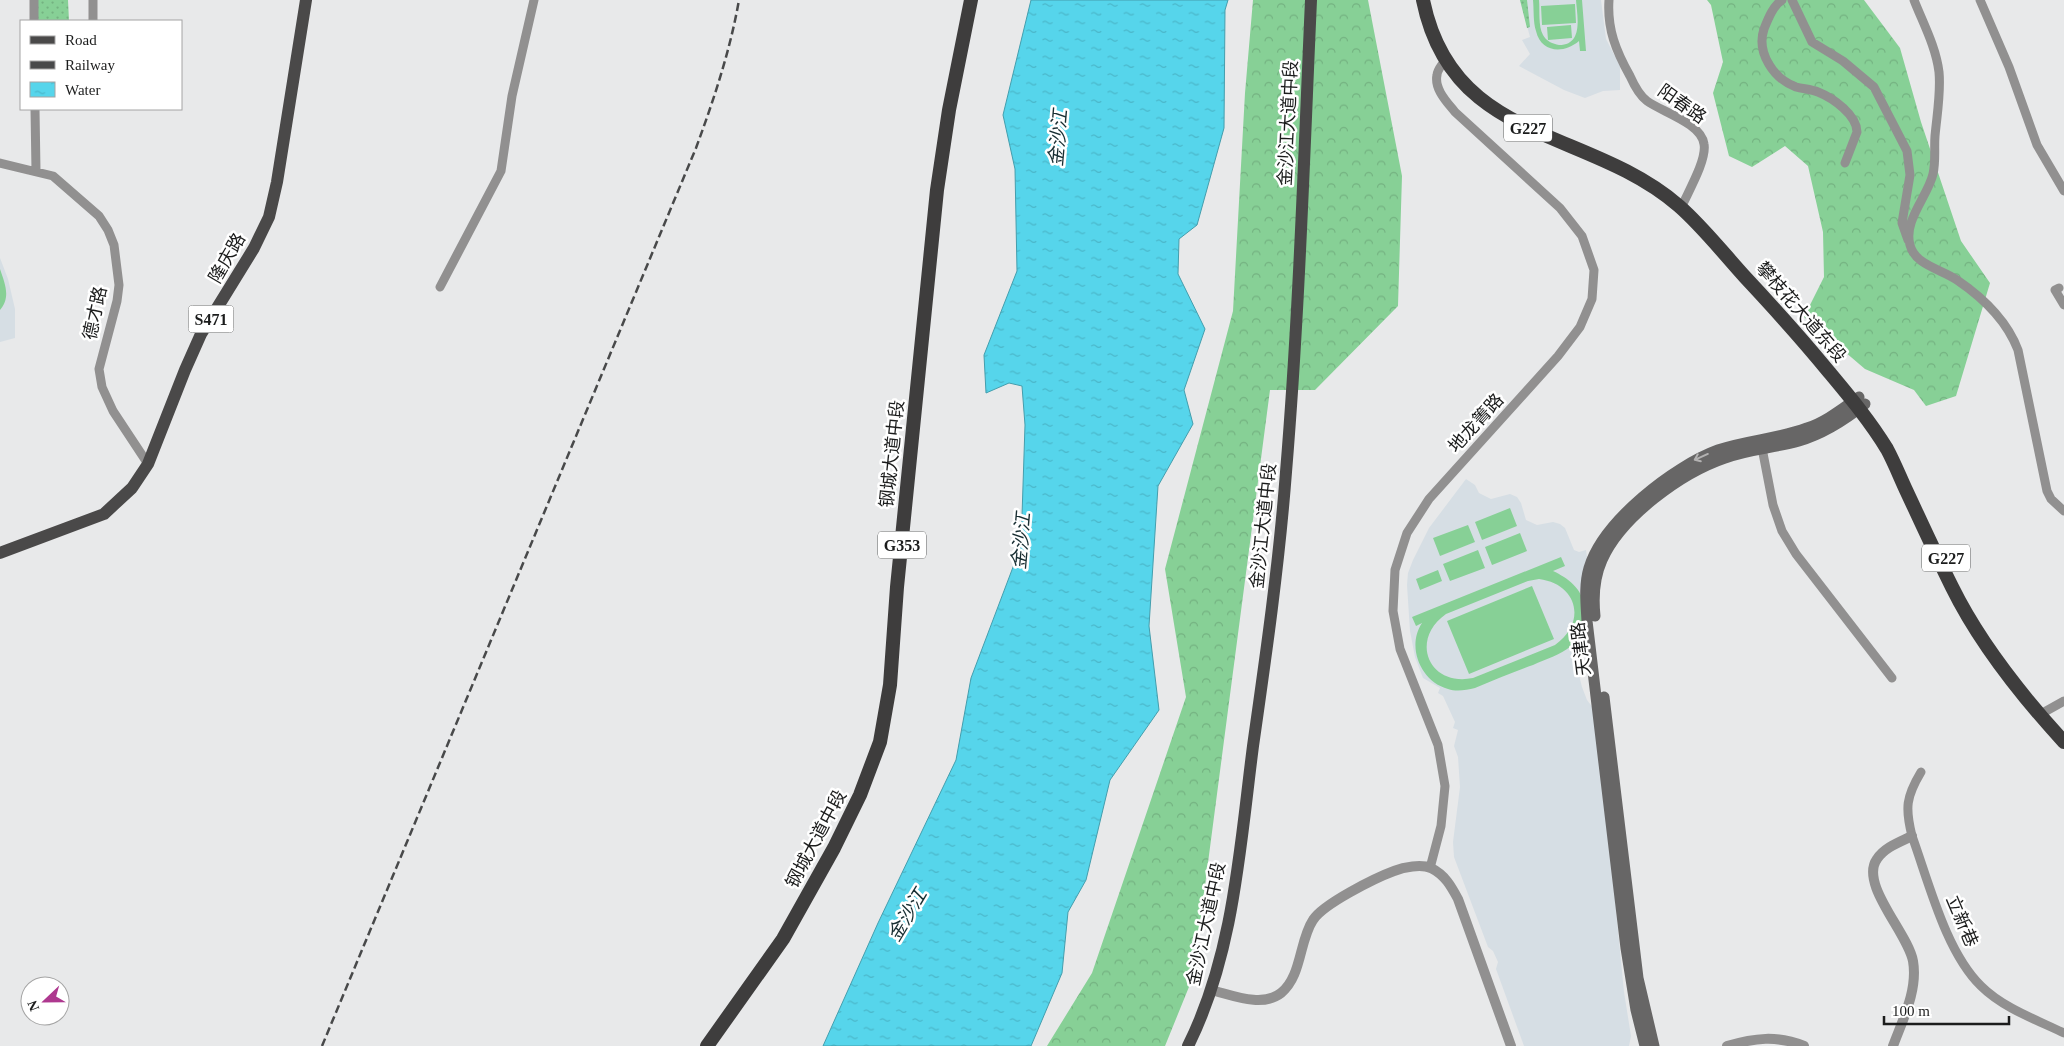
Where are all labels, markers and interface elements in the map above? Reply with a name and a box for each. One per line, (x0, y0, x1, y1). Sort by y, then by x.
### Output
legend (20, 20, 182, 110)
text: Road (65, 32, 97, 48)
text: Railway (65, 57, 115, 73)
street label: 金沙江大道中段 (1275, 60, 1301, 186)
street label: 阳春路 (1654, 80, 1710, 128)
text: Water (65, 82, 100, 98)
water label: 金沙江 (1045, 107, 1071, 167)
road number: G227 (1504, 115, 1552, 142)
street label: 隆庆路 (205, 230, 249, 286)
street label: 攀枝花大道东段 (1752, 258, 1850, 366)
street label: 德才路 (80, 285, 110, 341)
road number: S471 (188, 306, 234, 332)
street label: 地龙箐路 (1444, 390, 1508, 456)
street label: 钢城大道中段 (876, 399, 908, 509)
one-way arrow (1694, 453, 1709, 462)
street label: 金沙江大道中段 (1246, 462, 1280, 590)
water label: 金沙江 (1008, 510, 1034, 570)
road number: G353 (878, 532, 926, 558)
road number: G227 (1922, 544, 1970, 572)
street label: 天津路 (1568, 621, 1594, 677)
street label: 钢城大道中段 (782, 787, 850, 891)
street label: 金沙江大道中段 (1183, 860, 1229, 988)
water label: 金沙江 (883, 883, 932, 945)
street label: 立新巷 (1942, 892, 1982, 950)
north arrow (20, 976, 70, 1026)
scale bar (1884, 994, 2009, 1026)
text: N (25, 998, 42, 1013)
text: 100 m (1892, 1003, 1930, 1019)

